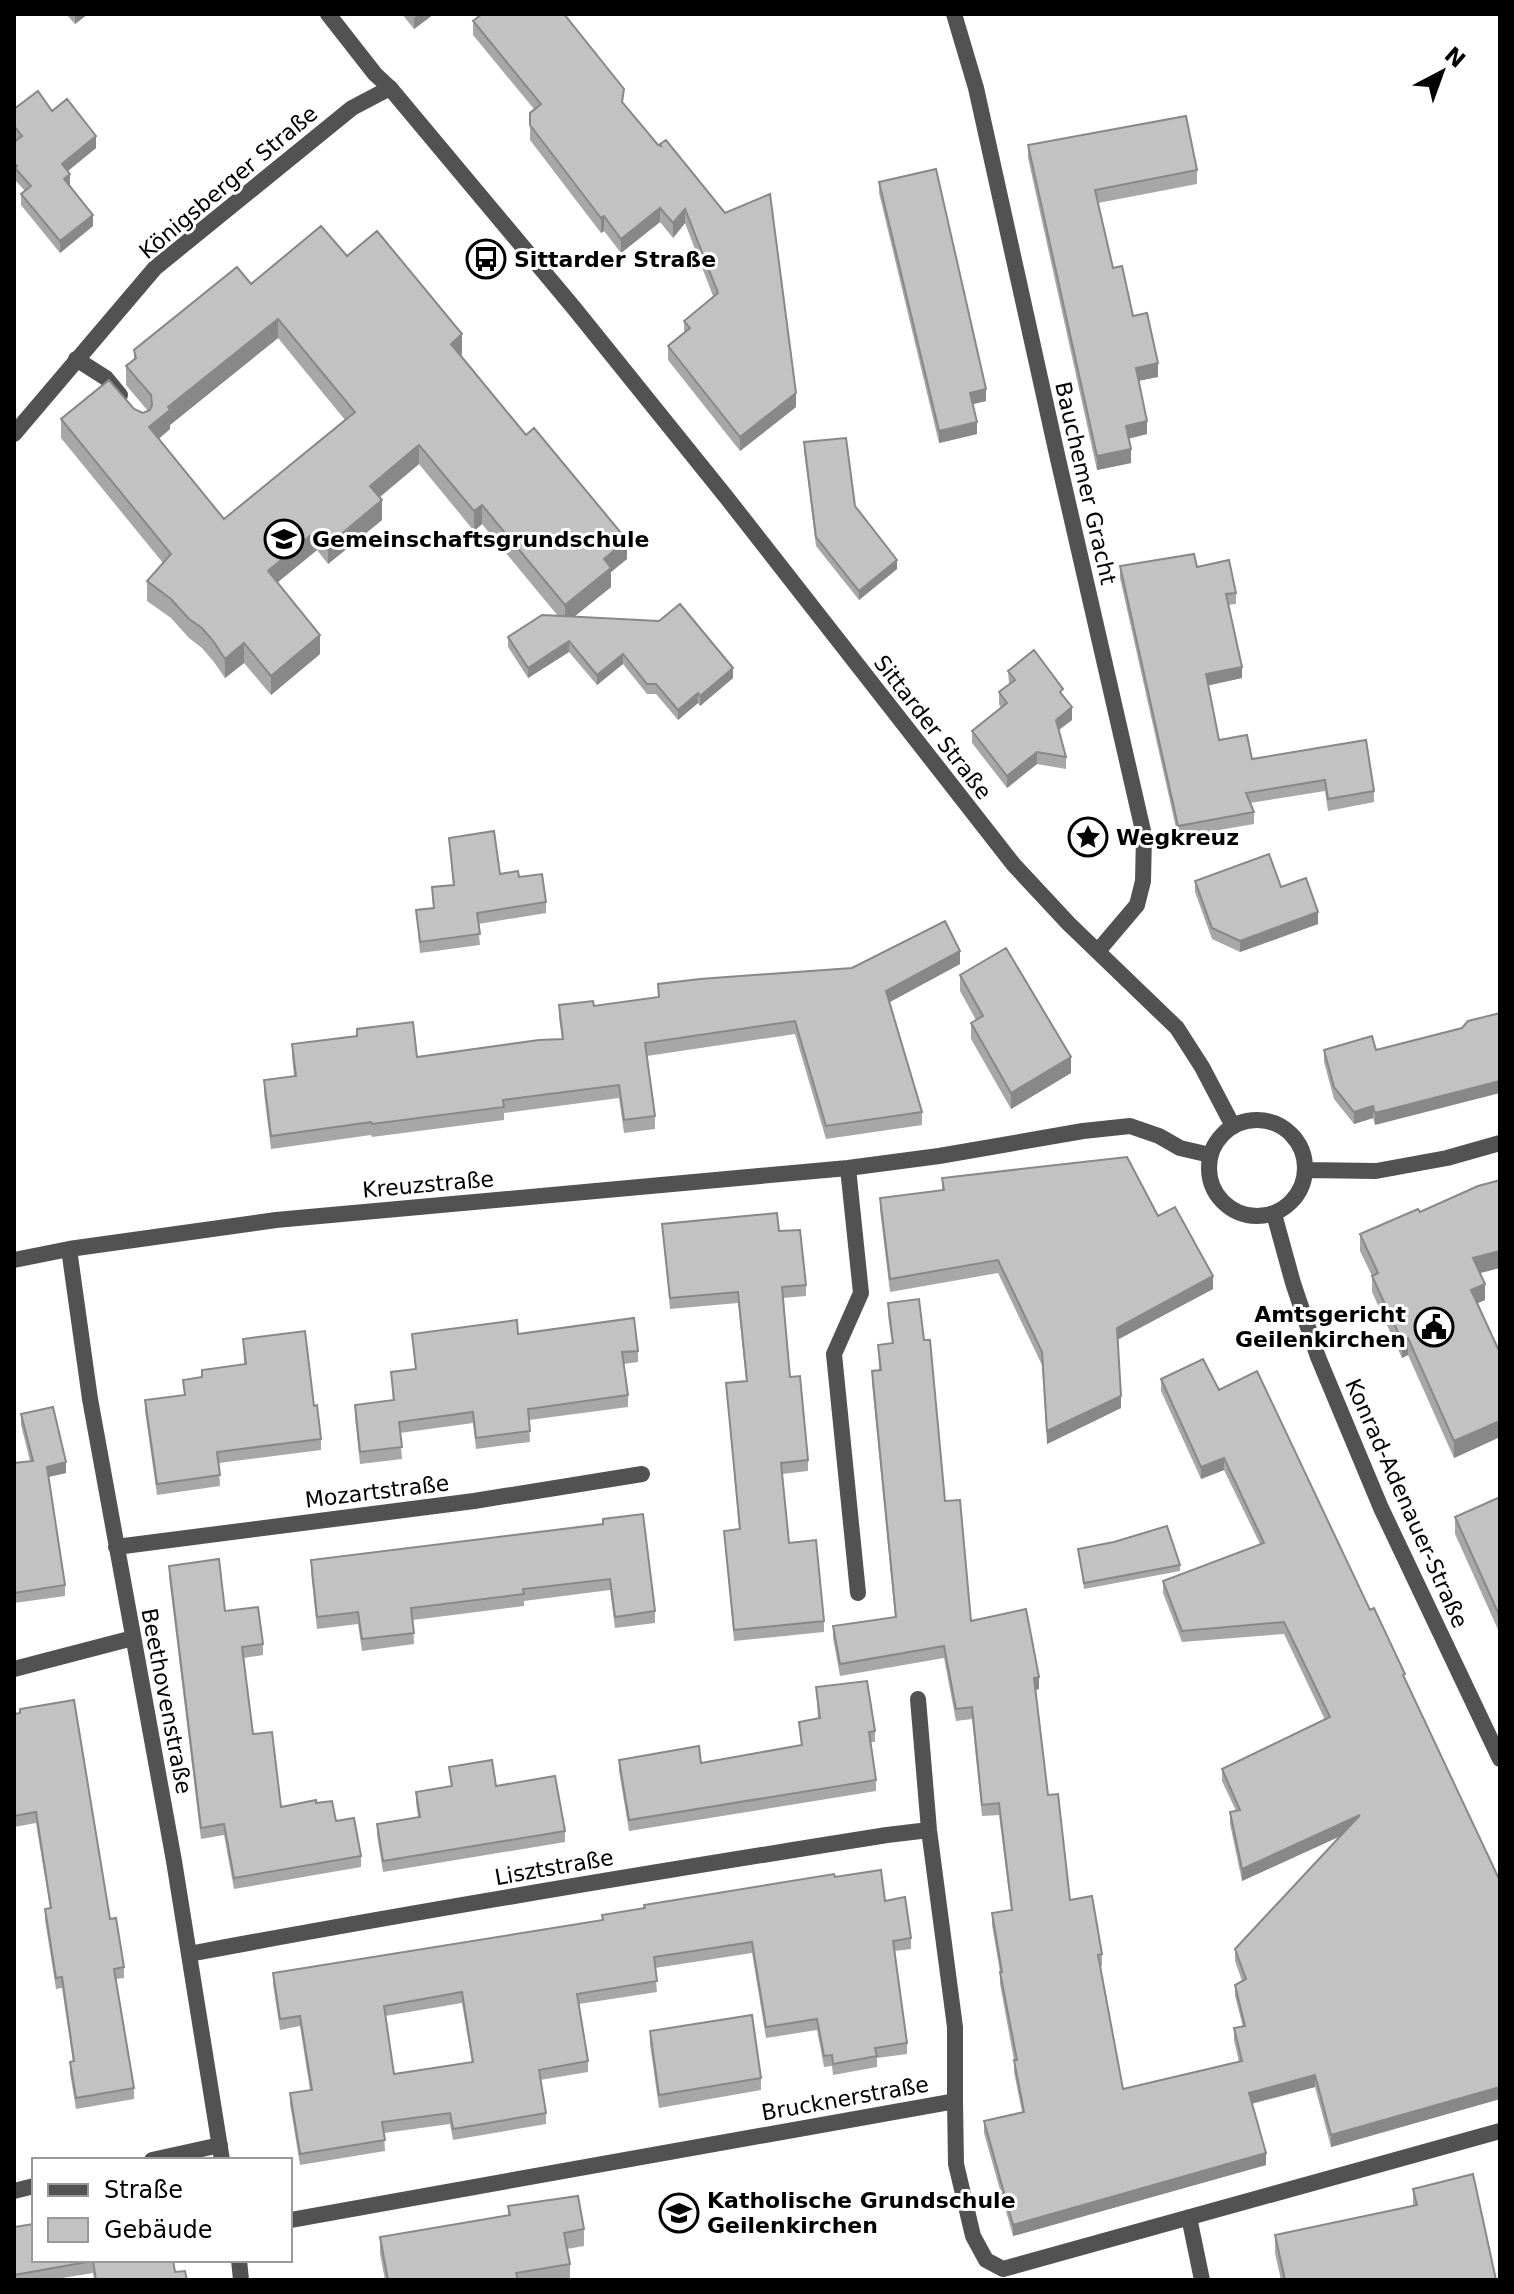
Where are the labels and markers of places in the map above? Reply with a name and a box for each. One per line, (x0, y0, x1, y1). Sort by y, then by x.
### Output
bus stop icon: Sittarder Straße (465, 238, 507, 280)
place label: Sittarder Straße (514, 247, 716, 272)
school or university icon: Gemeinschaftsgrundschule (263, 518, 305, 560)
place label: Gemeinschaftsgrundschule (312, 527, 649, 552)
place icon: Wegkreuz (1067, 816, 1109, 858)
place label: Wegkreuz (1116, 825, 1239, 850)
place label: Amtsgericht Geilenkirchen (1235, 1302, 1406, 1352)
public building icon: Amtsgericht Geilenkirchen (1413, 1306, 1455, 1348)
place label: Katholische Grundschule Geilenkirchen (707, 2188, 1016, 2238)
school or university icon: Katholische Grundschule Geilenkirchen (658, 2192, 700, 2234)

